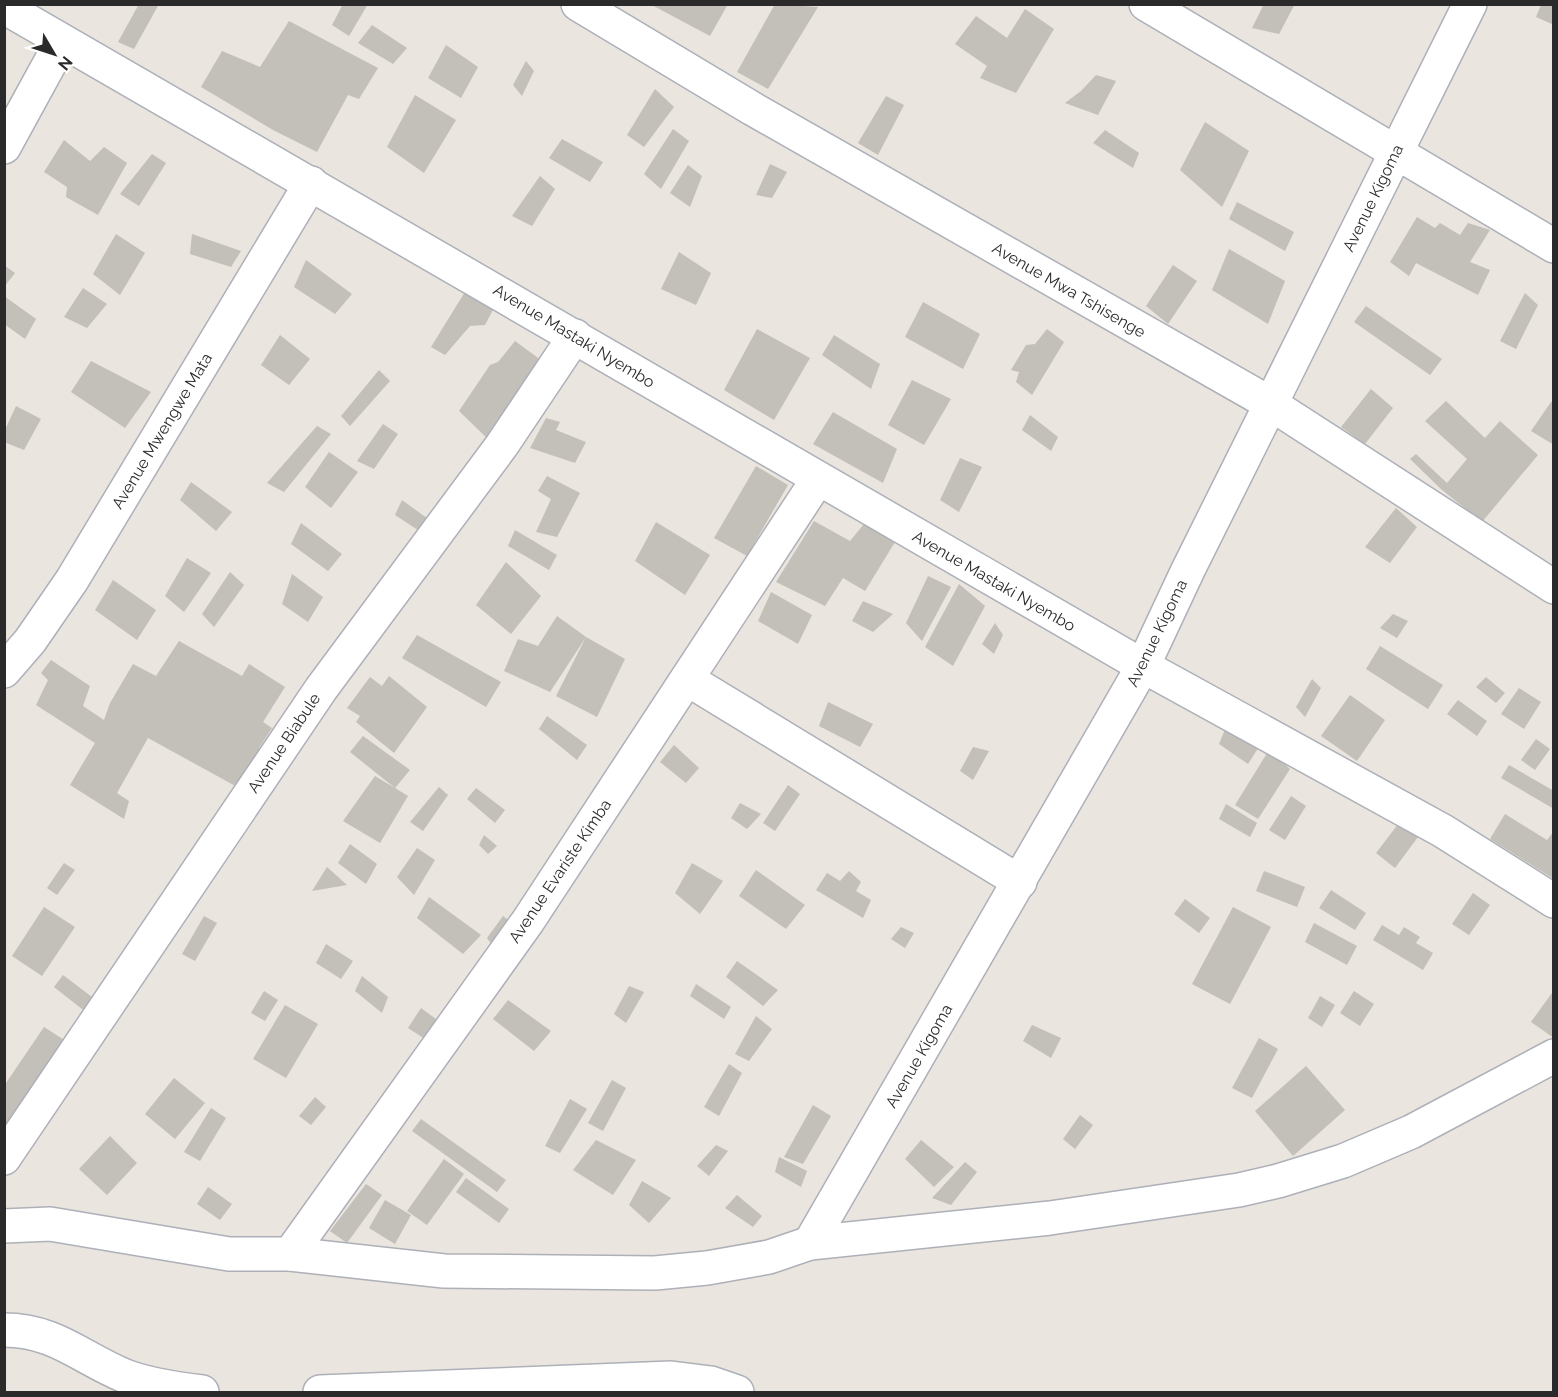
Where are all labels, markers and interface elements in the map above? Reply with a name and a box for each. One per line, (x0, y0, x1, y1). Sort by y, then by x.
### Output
north arrow (24, 24, 84, 84)
text: N (54, 52, 76, 74)
street label: Avenue Kigoma (1339, 141, 1407, 255)
street label: Avenue Mwa Tshisenge (989, 238, 1149, 342)
street label: Avenue Mastaki Nyembo (490, 280, 658, 392)
street label: Avenue Mwengwe Mata (108, 350, 216, 512)
street label: Avenue Mastaki Nyembo (909, 527, 1079, 635)
street label: Avenue Kigoma (1123, 576, 1191, 690)
street label: Avenue Biabule (244, 690, 324, 796)
street label: Avenue Evariste Kimba (505, 796, 615, 946)
street label: Avenue Kigoma (882, 1001, 956, 1111)

